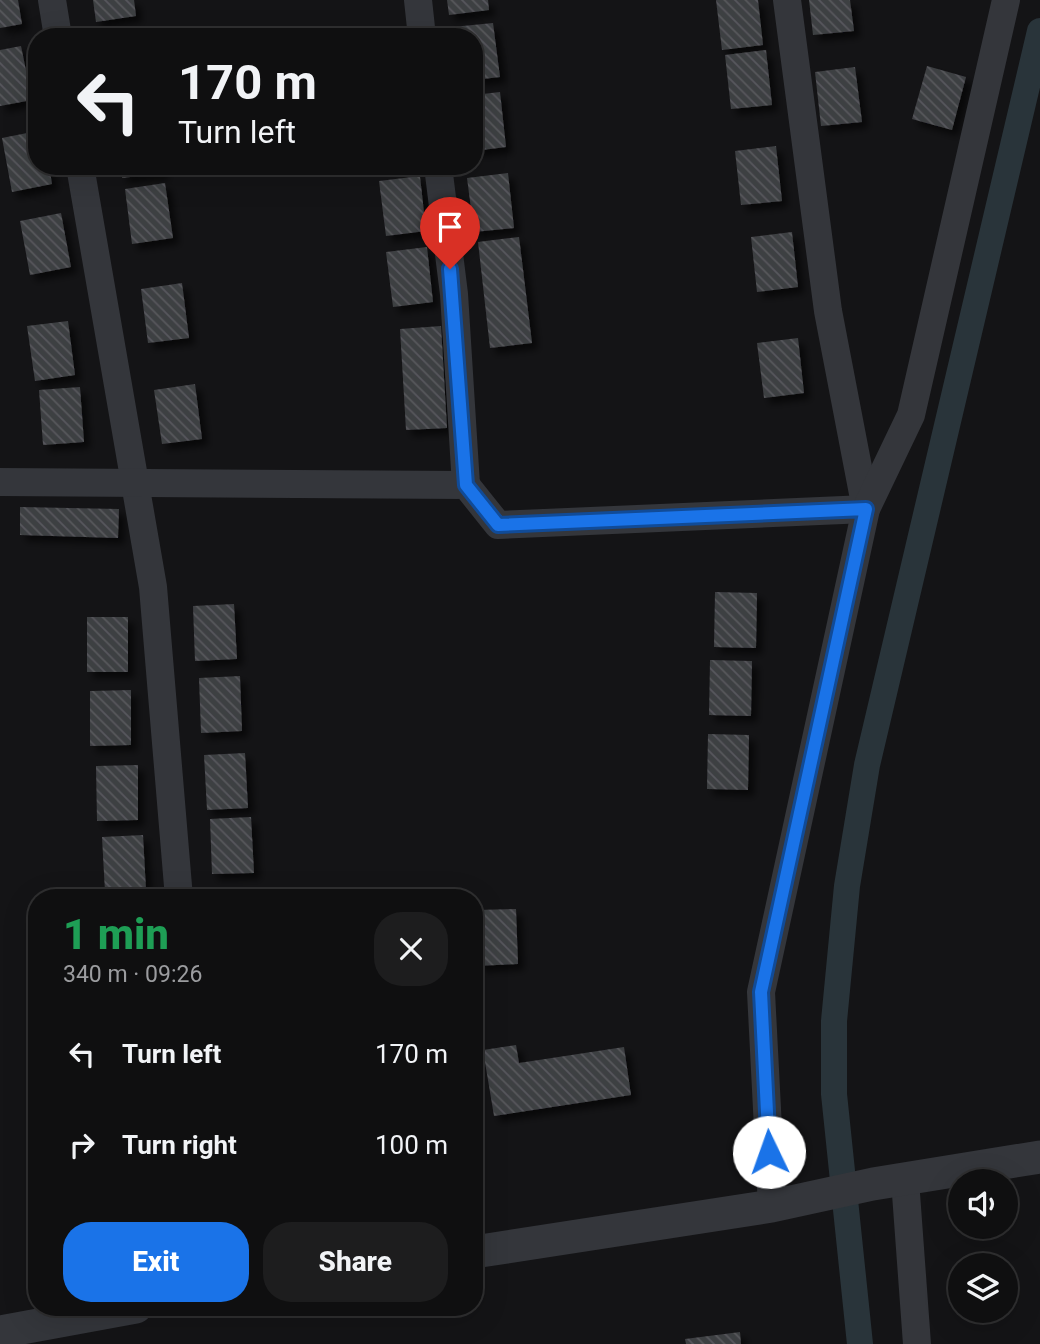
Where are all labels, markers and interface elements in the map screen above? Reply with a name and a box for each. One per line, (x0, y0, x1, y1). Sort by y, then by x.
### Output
text: 170 m (178, 54, 317, 111)
icon: left (63, 56, 154, 147)
text: Turn left (178, 113, 296, 151)
pin (420, 197, 480, 269)
icon: arrive (431, 208, 469, 246)
text: 1 min (63, 910, 169, 959)
button: close (374, 912, 448, 986)
text: 340 m · 09:26 (63, 961, 202, 988)
icon: left (63, 1035, 101, 1073)
text: Turn left (122, 1039, 221, 1069)
text: 170 m (375, 1039, 448, 1069)
position arrow (732, 1115, 806, 1189)
icon: right (63, 1126, 101, 1164)
text: Turn right (122, 1130, 237, 1160)
text: 100 m (375, 1130, 448, 1160)
map controls (948, 1169, 1018, 1323)
button: sound (948, 1169, 1018, 1239)
button: Exit (63, 1222, 249, 1302)
button: Share (263, 1222, 448, 1302)
button: layers (948, 1253, 1018, 1323)

